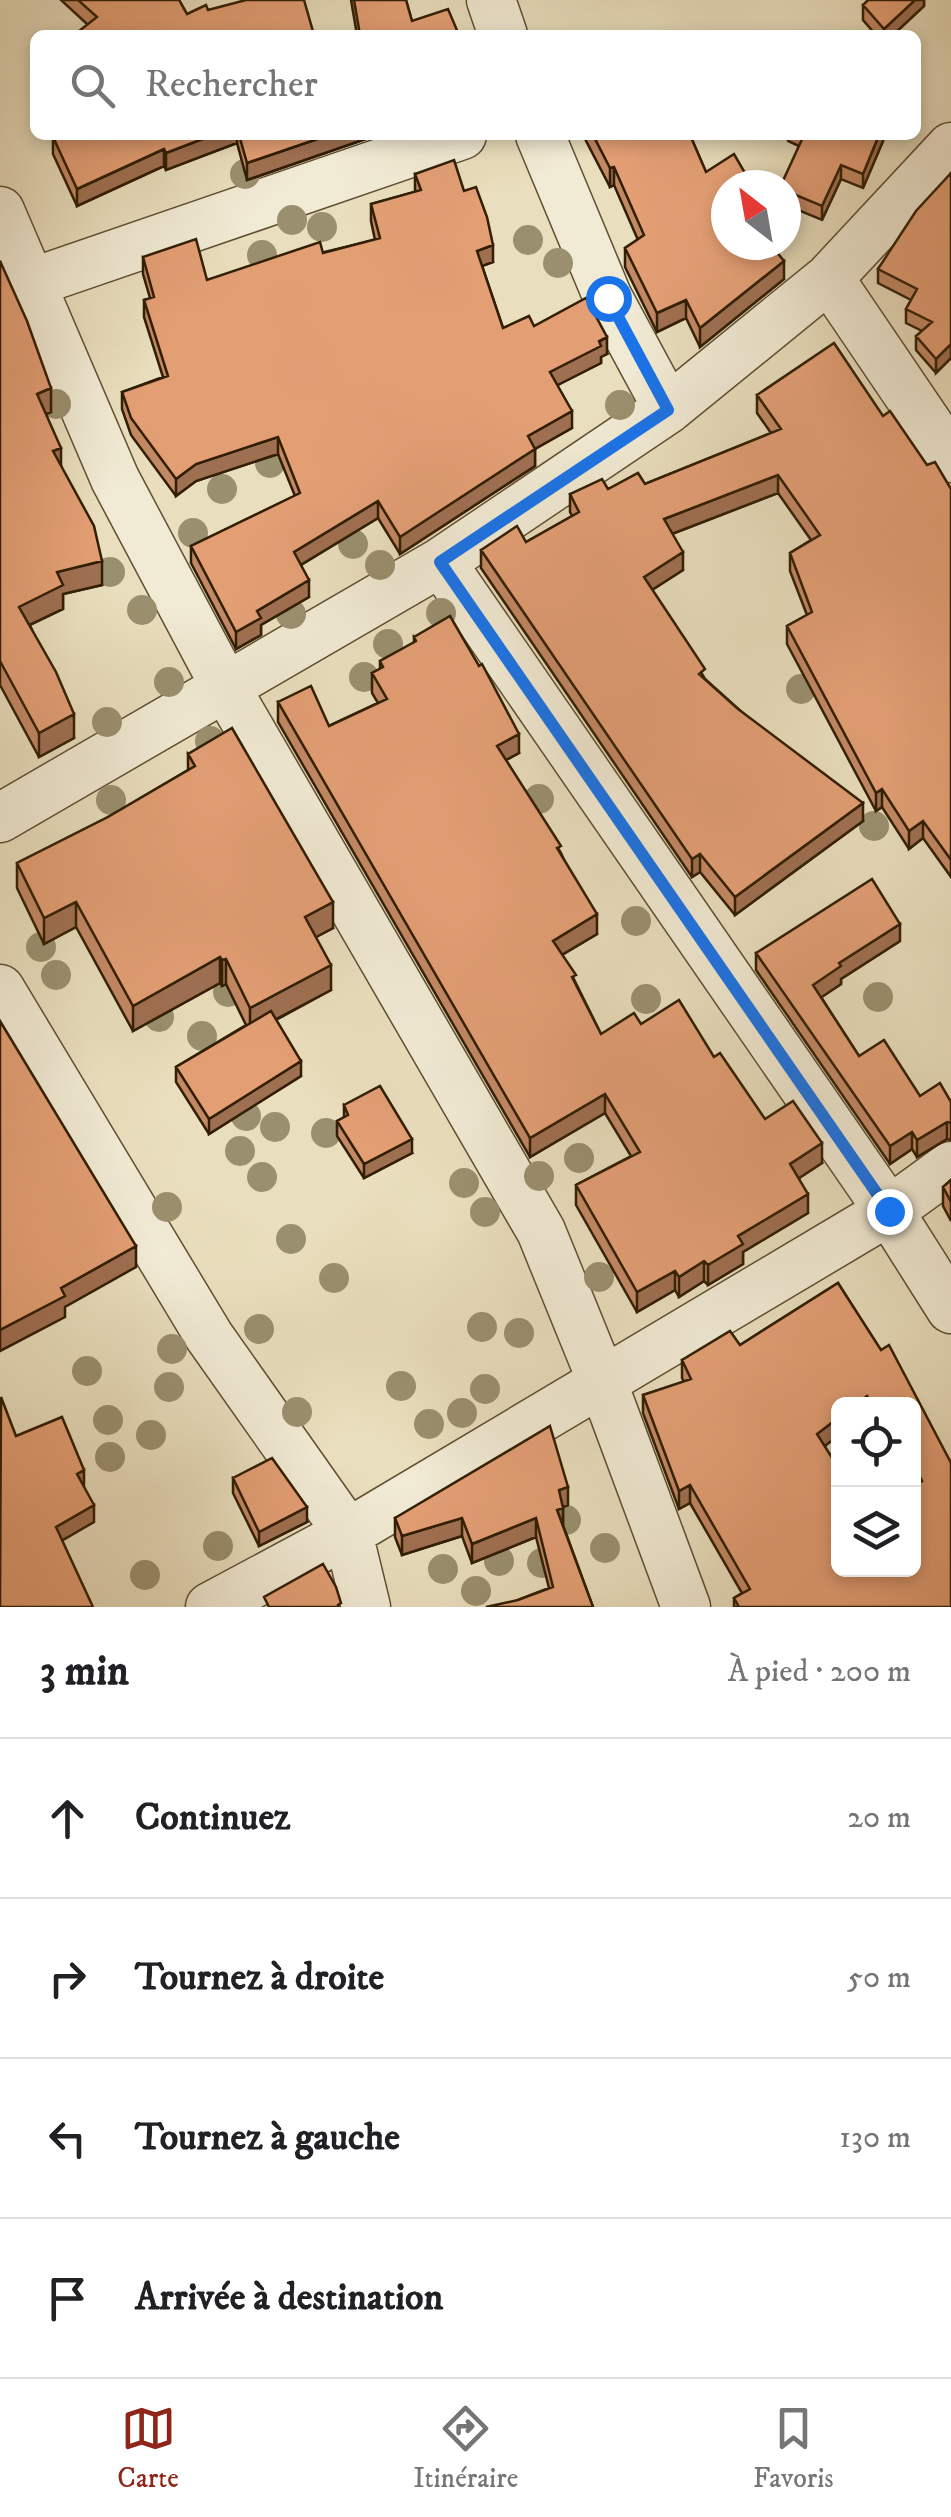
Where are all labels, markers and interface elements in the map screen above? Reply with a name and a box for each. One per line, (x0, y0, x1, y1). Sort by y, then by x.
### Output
search box (30, 30, 921, 140)
icon: search (65, 58, 120, 113)
text: Rechercher (145, 61, 318, 109)
north arrow (711, 170, 801, 260)
route start (586, 276, 632, 322)
route end (867, 1189, 913, 1235)
map controls (831, 1397, 921, 1577)
button: locate (831, 1397, 921, 1487)
button: layers (831, 1487, 921, 1577)
text: 3 min (40, 1646, 129, 1698)
text: À pied · 200 m (728, 1652, 911, 1692)
icon: ahead (40, 1791, 95, 1846)
text: Continuez (135, 1794, 291, 1842)
text: 20 m (847, 1798, 911, 1838)
icon: right (40, 1951, 95, 2006)
text: Tournez à droite (135, 1954, 384, 2002)
text: 50 m (847, 1958, 911, 1998)
icon: left (40, 2111, 95, 2166)
text: Tournez à gauche (135, 2114, 400, 2162)
text: 130 m (839, 2118, 911, 2158)
icon: arrive (40, 2271, 95, 2326)
text: Arrivée à destination (135, 2274, 443, 2322)
tab: Carte (117, 2401, 179, 2496)
tab: Itinéraire (413, 2401, 518, 2496)
tab: Favoris (753, 2401, 834, 2496)

